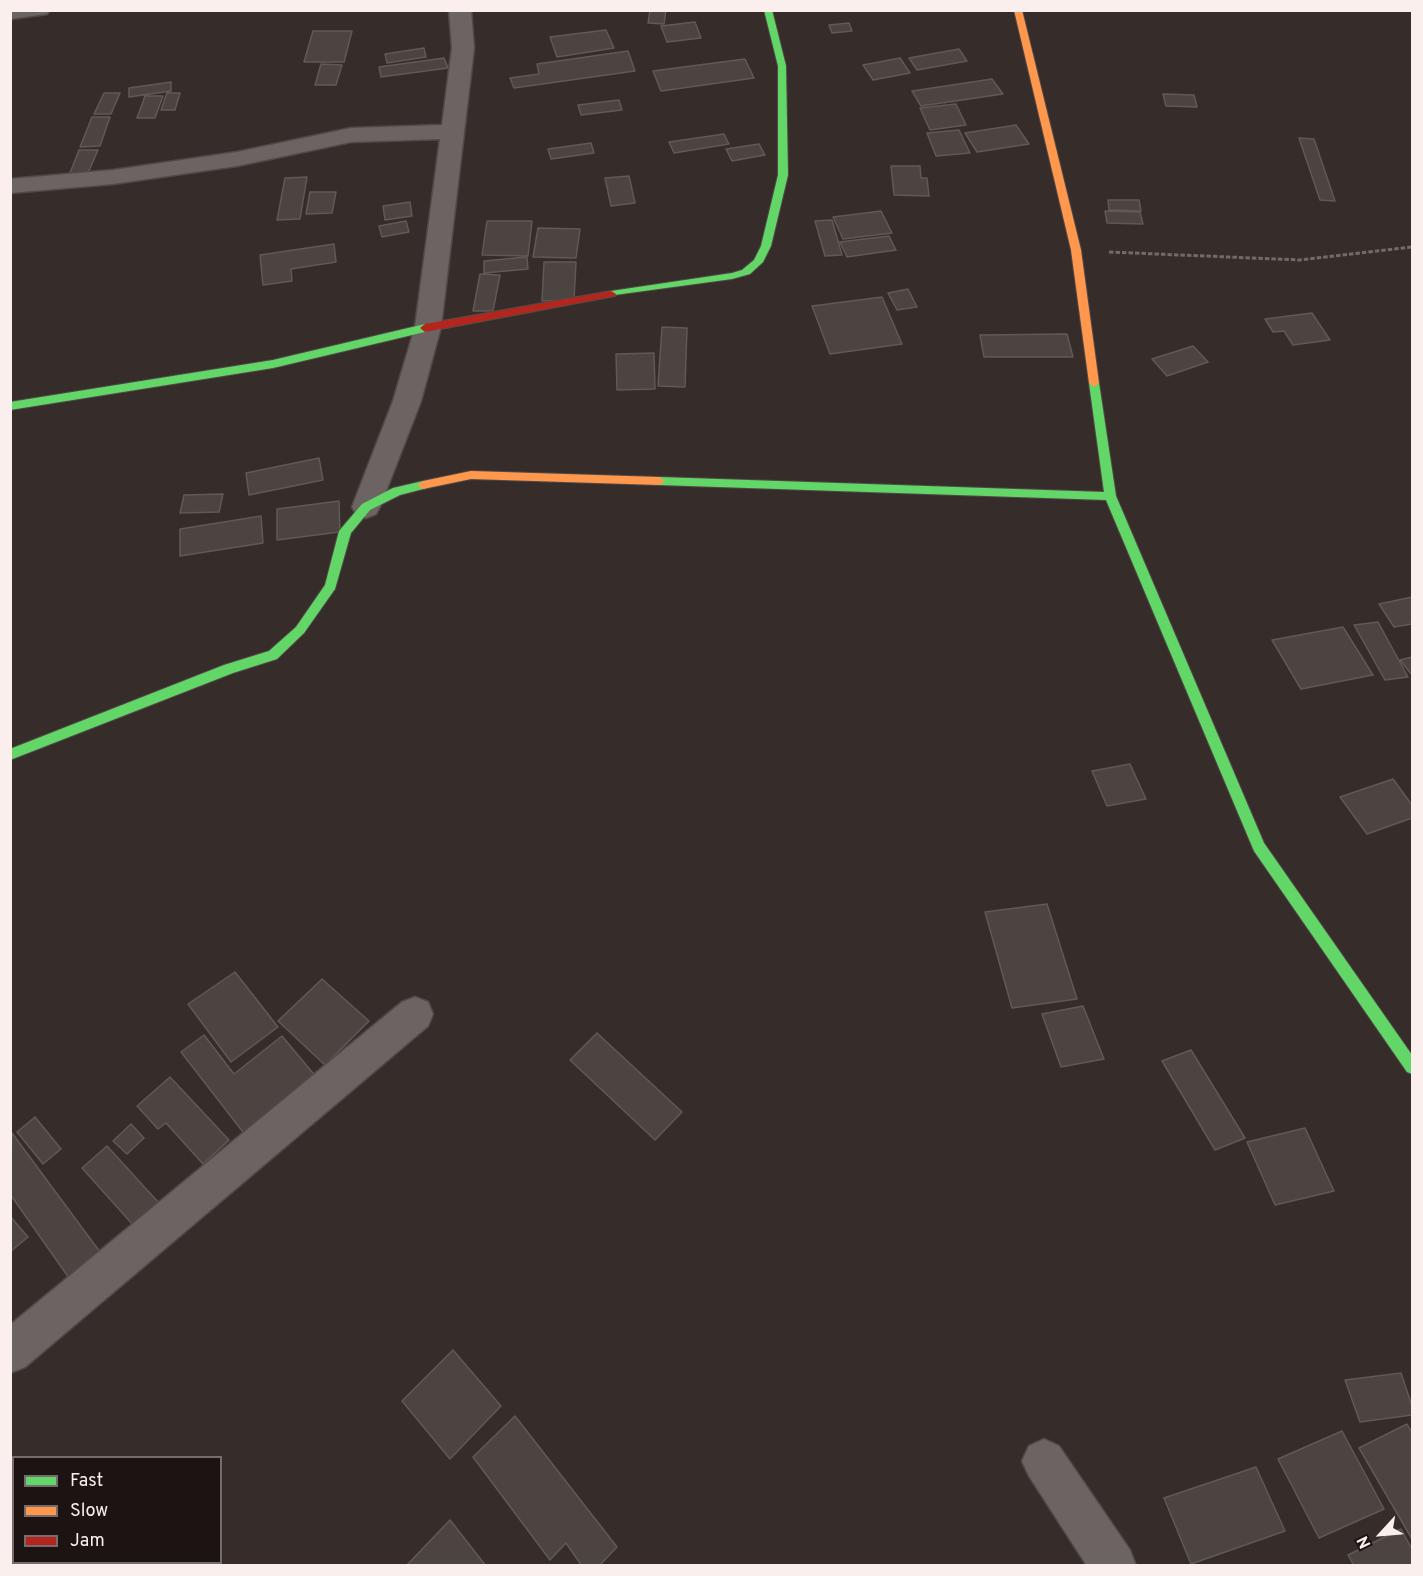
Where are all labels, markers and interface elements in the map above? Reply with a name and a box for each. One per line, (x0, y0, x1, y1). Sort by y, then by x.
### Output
legend (12, 1456, 222, 1564)
text: Fast (70, 1470, 103, 1493)
text: Slow (70, 1500, 108, 1523)
north arrow (1351, 1504, 1411, 1564)
text: Jam (70, 1530, 105, 1553)
text: N (1353, 1532, 1376, 1551)

